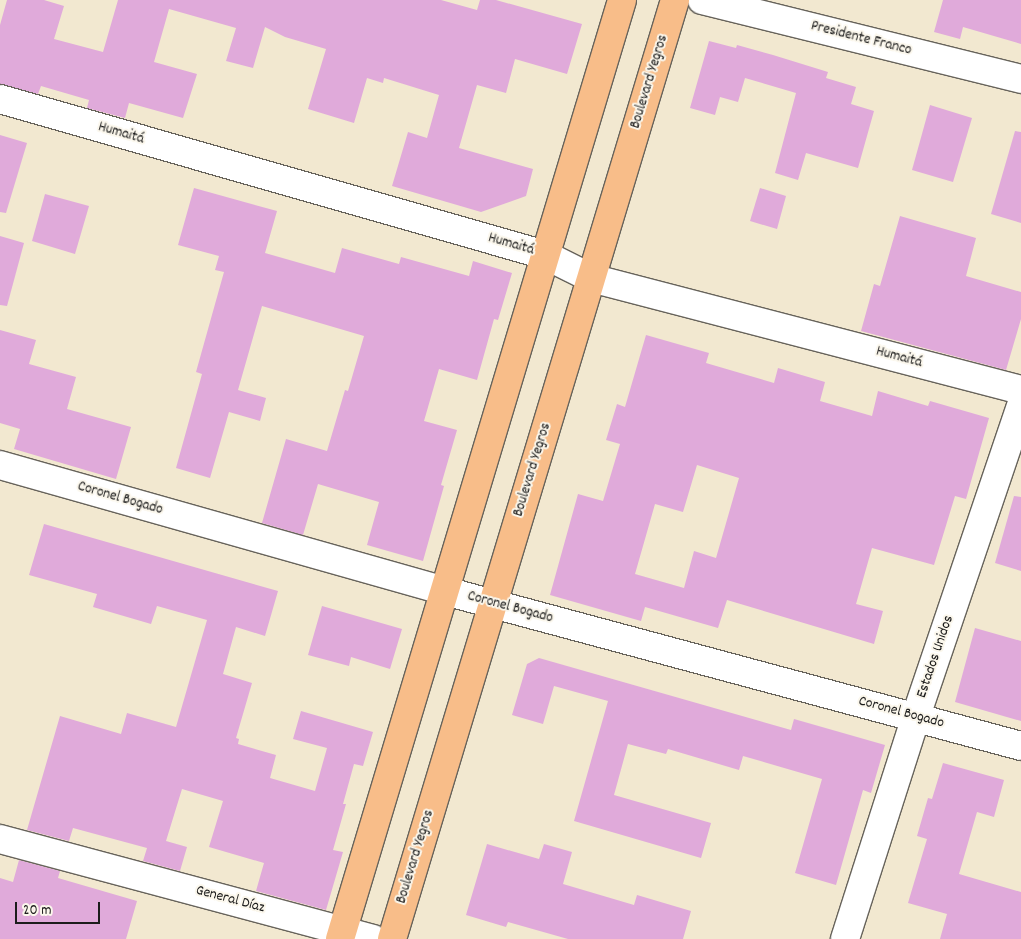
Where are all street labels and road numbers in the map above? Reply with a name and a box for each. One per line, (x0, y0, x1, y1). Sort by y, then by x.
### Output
street label: Presidente Franco (809, 18, 913, 60)
street label: Boulevard Yegros (627, 33, 673, 131)
street label: Humaitá (96, 119, 146, 149)
street label: Humaitá (486, 230, 536, 260)
street label: Humaitá (874, 343, 924, 373)
street label: Boulevard Yegros (510, 421, 556, 519)
street label: Coronel Bogado (75, 478, 165, 520)
street label: Coronel Bogado (465, 588, 555, 628)
street label: Estados Unidos (913, 613, 959, 701)
street label: Coronel Bogado (856, 693, 946, 733)
street label: Boulevard Yegros (393, 808, 439, 906)
street label: General Díaz (194, 882, 266, 918)

